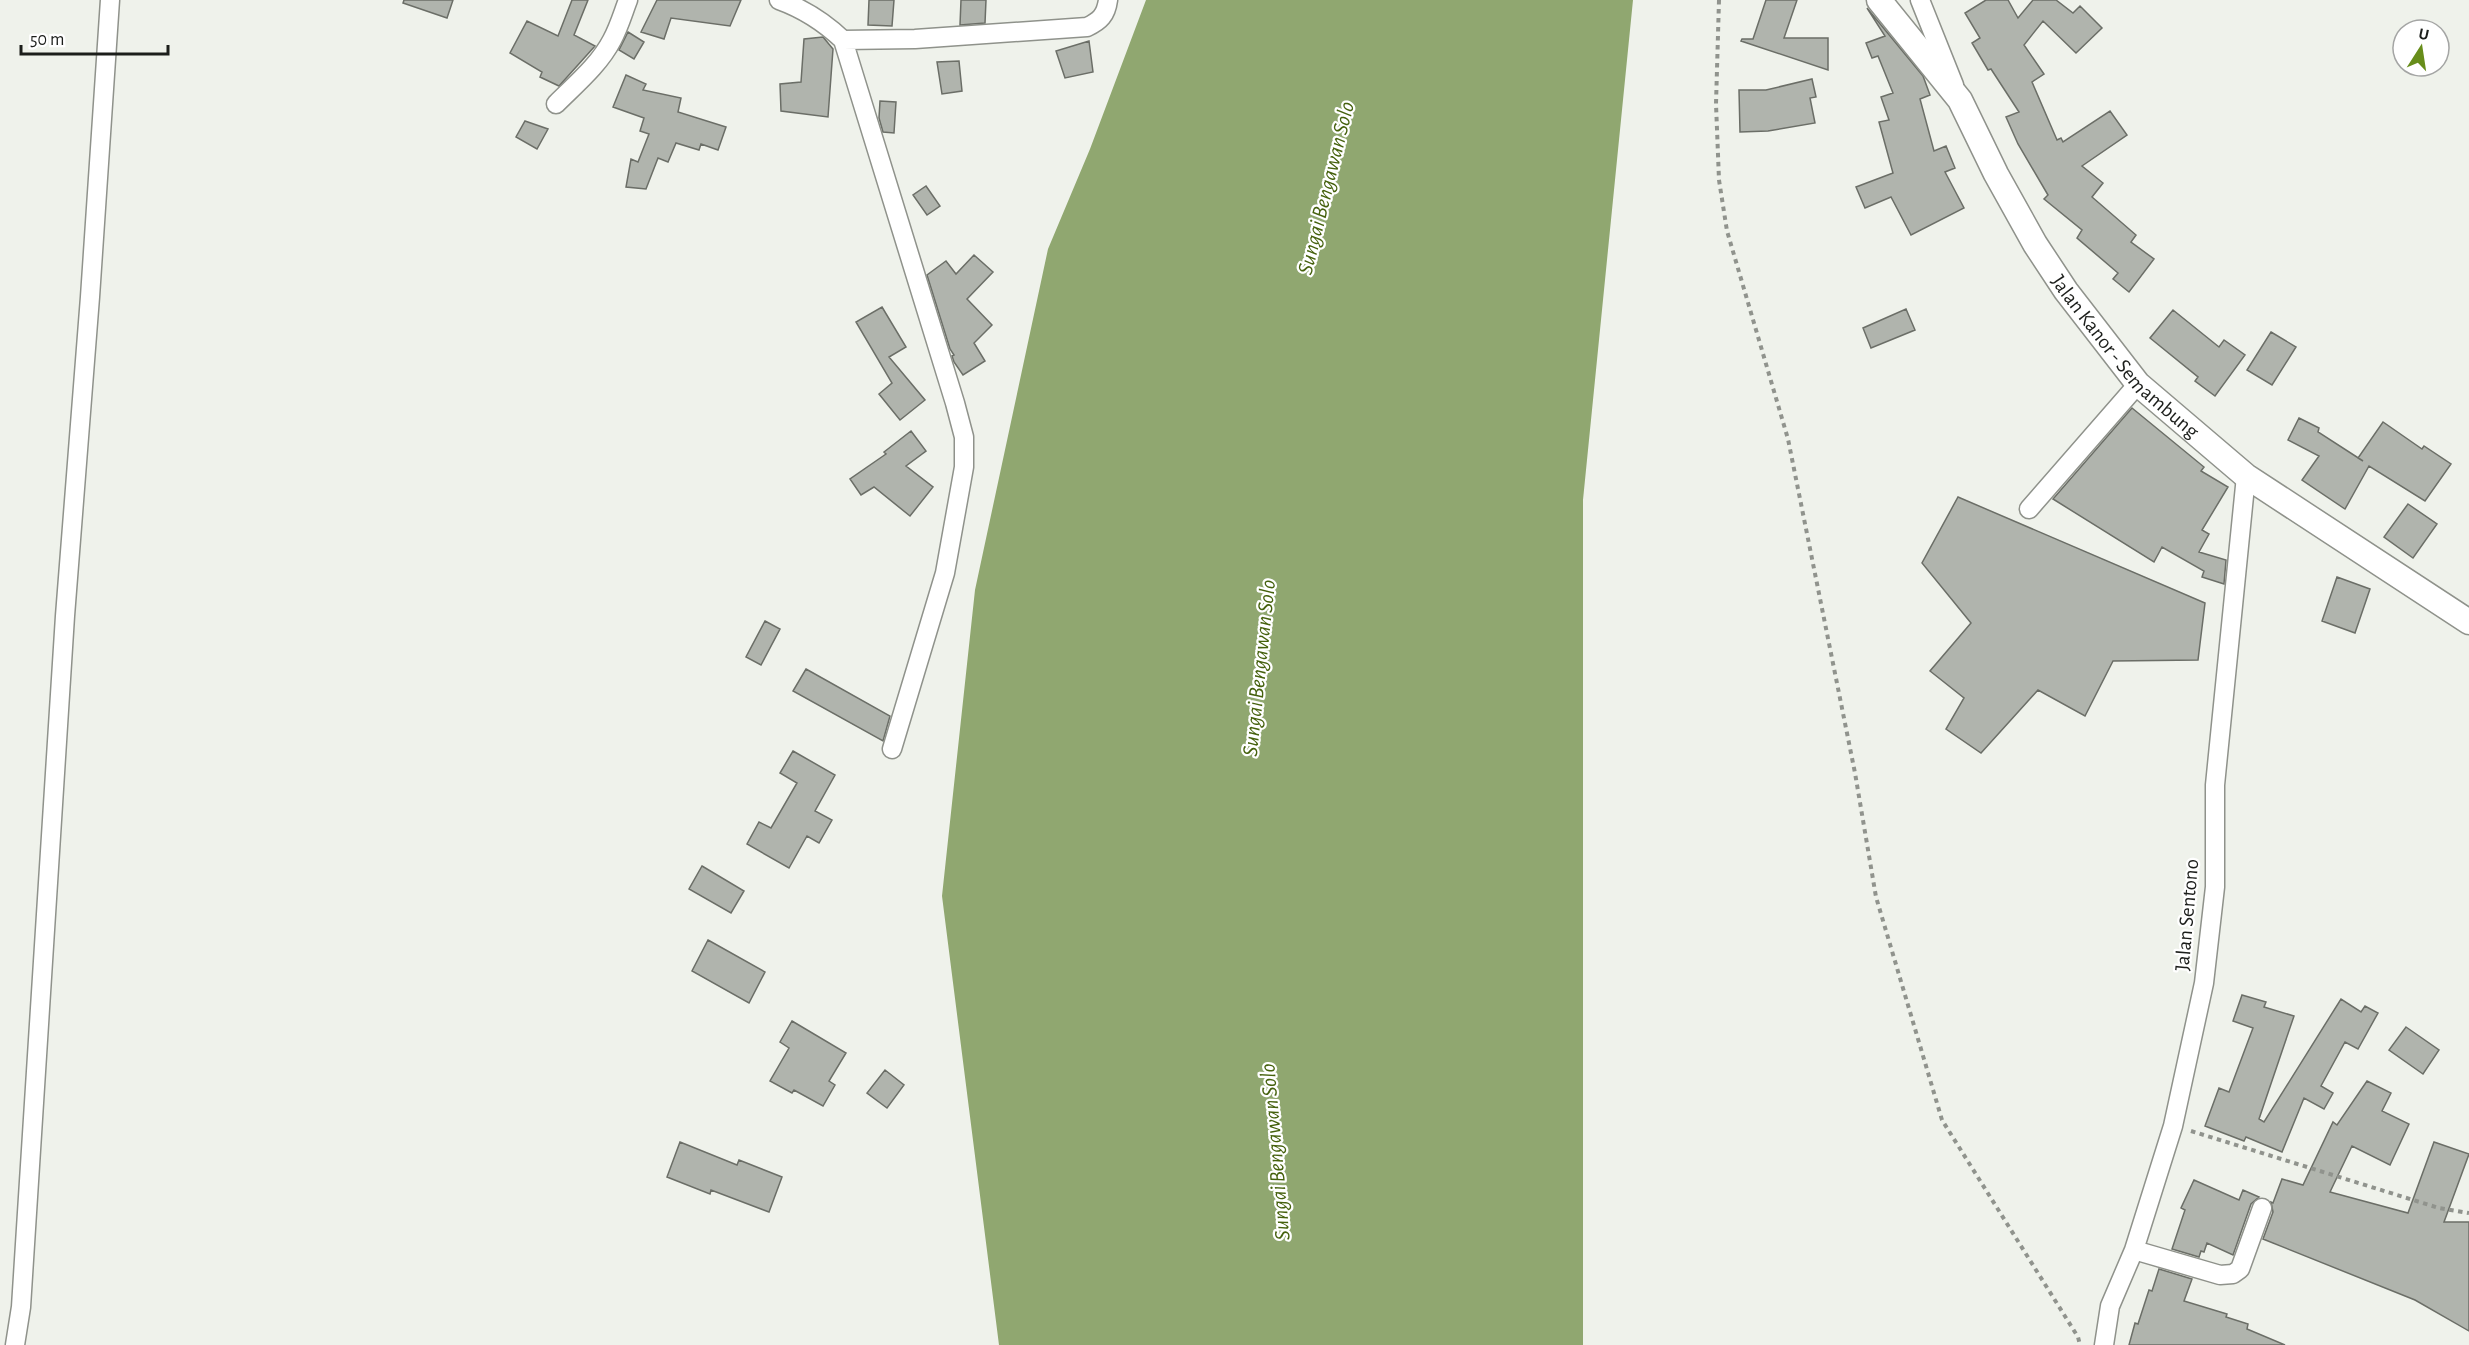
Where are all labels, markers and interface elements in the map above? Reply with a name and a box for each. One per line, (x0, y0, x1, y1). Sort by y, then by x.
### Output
scale bar (21, 18, 168, 56)
north arrow (2391, 18, 2451, 78)
text: U (2417, 25, 2431, 43)
text: 50 m (30, 31, 64, 49)
water label: Sungai Bengawan Solo (1294, 99, 1358, 277)
street label: Jalan Kanor - Semambung (2048, 271, 2204, 442)
water label: Sungai Bengawan Solo (1239, 579, 1279, 757)
street label: Jalan Sentono (2172, 858, 2202, 972)
water label: Sungai Bengawan Solo (1256, 1063, 1294, 1241)

